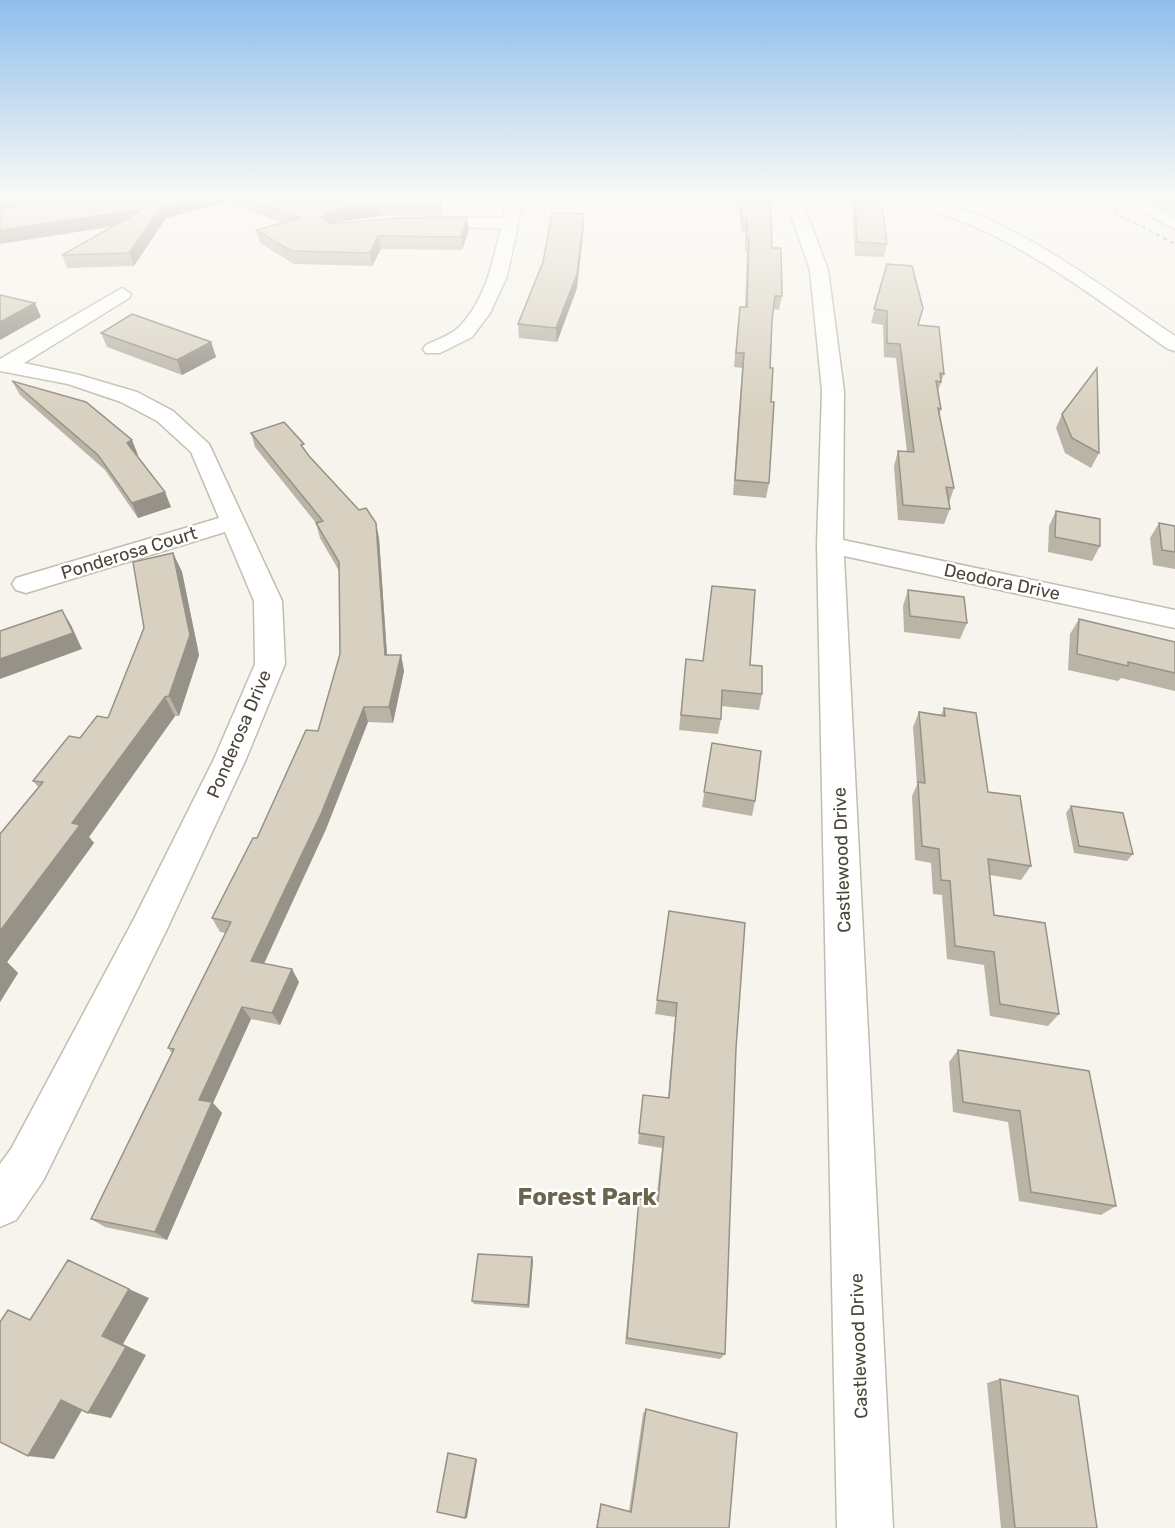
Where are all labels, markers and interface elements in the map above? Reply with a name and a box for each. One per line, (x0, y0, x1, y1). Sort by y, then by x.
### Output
street label: Ponderosa Court (58, 522, 200, 584)
street label: Deodora Drive (942, 559, 1062, 605)
street label: Ponderosa Drive (202, 667, 276, 801)
street label: Castlewood Drive (828, 787, 856, 933)
district label: Forest Park (518, 1183, 656, 1211)
street label: Castlewood Drive (845, 1273, 873, 1419)

